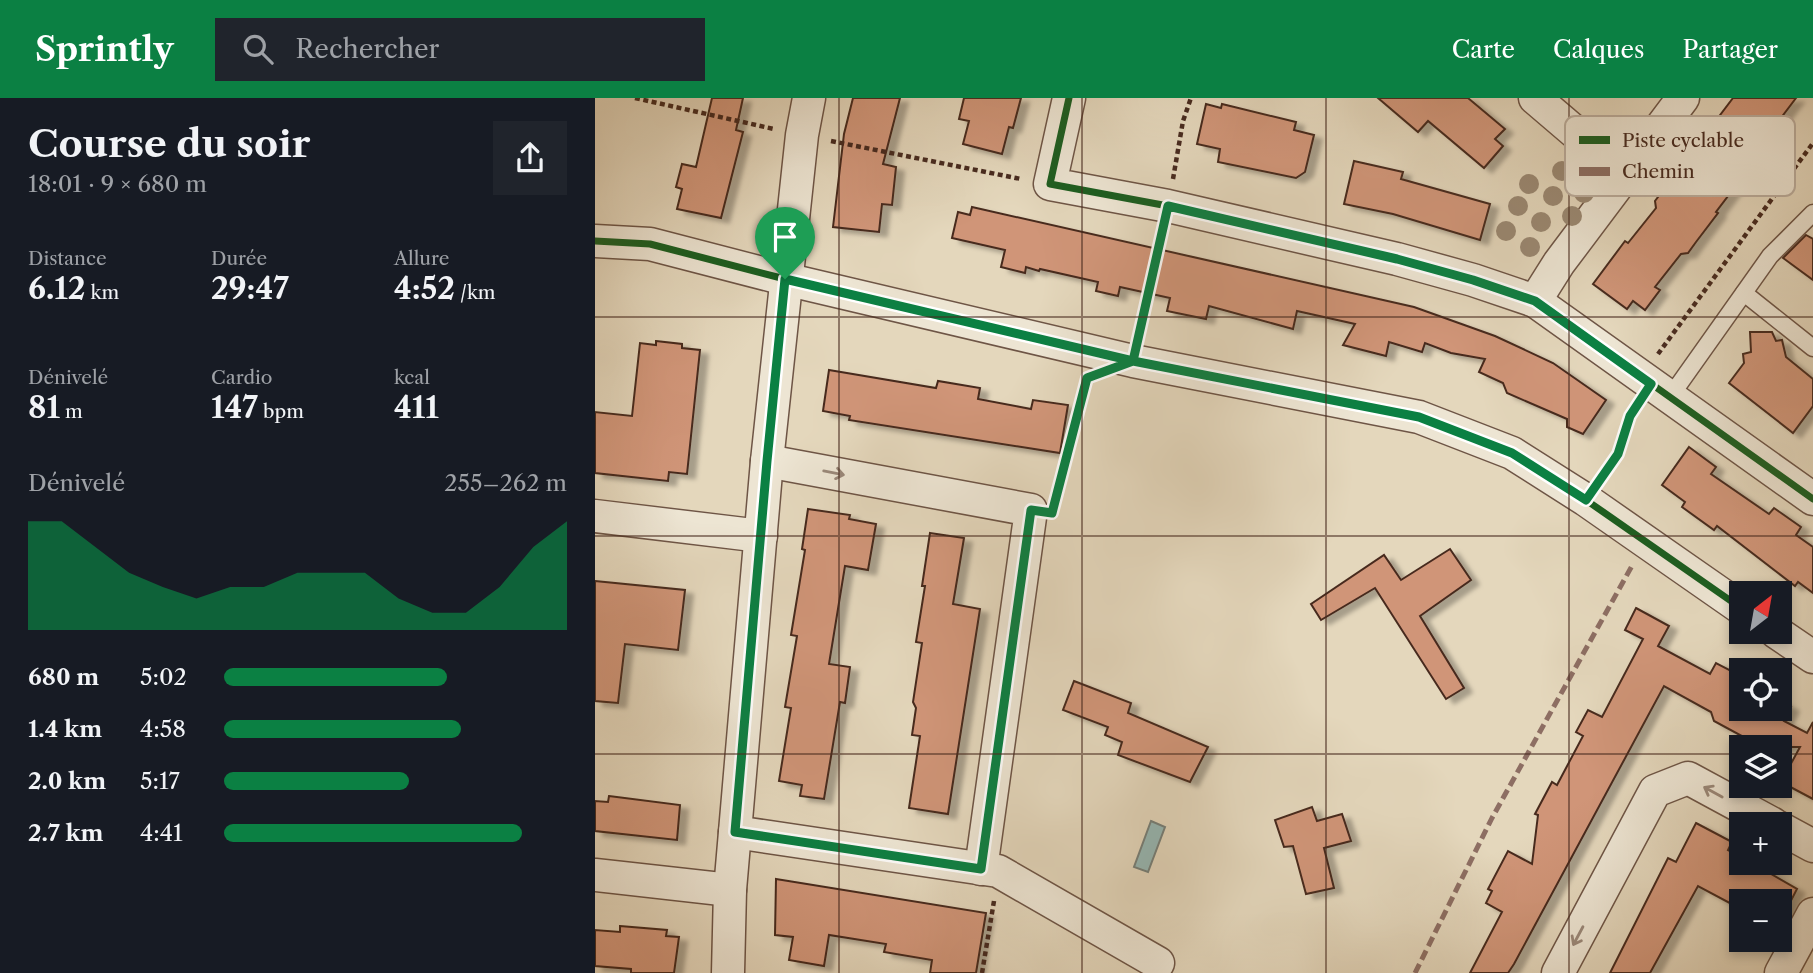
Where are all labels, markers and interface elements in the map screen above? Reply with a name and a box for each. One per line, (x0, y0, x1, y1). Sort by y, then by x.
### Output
search box (215, 18, 705, 81)
text: Sprintly (35, 29, 173, 70)
icon: search (239, 30, 277, 68)
text: Rechercher (295, 33, 439, 65)
text: Carte (1452, 35, 1515, 64)
text: Calques (1553, 35, 1644, 64)
text: Partager (1682, 35, 1778, 64)
legend (1565, 116, 1795, 196)
text: Course du soir (28, 120, 310, 167)
button: share (493, 121, 567, 195)
text: Piste cyclable (1622, 129, 1744, 152)
text: Chemin (1622, 160, 1695, 183)
text: 18:01 · 9 × 680 m (28, 170, 207, 198)
pin (755, 207, 815, 279)
icon: arrive (766, 218, 804, 256)
text: Distance (28, 247, 107, 270)
text: Durée (211, 247, 267, 270)
text: Allure (394, 247, 449, 270)
text: 6.12 (28, 270, 85, 307)
text: 29:47 (211, 270, 289, 307)
text: 4:52 (394, 270, 455, 307)
text: km (85, 281, 119, 304)
text: /km (455, 281, 496, 304)
text: Dénivelé (28, 366, 108, 389)
text: Cardio (211, 366, 272, 389)
text: kcal (394, 366, 430, 389)
text: 81 (28, 389, 60, 426)
text: 147 (211, 389, 258, 426)
text: 411 (394, 389, 439, 426)
text: m (60, 400, 83, 423)
text: bpm (258, 400, 304, 423)
one-way arrow (822, 467, 845, 481)
text: Dénivelé (28, 469, 125, 497)
text: 255–262 m (444, 469, 567, 497)
north arrow (1729, 581, 1792, 644)
map controls (1729, 581, 1792, 952)
button: locate (1729, 658, 1792, 721)
text: 680 m (28, 663, 99, 691)
text: 5:02 (140, 663, 187, 691)
text: 1.4 km (28, 715, 102, 743)
text: 4:58 (140, 715, 186, 743)
button: layers (1729, 735, 1792, 798)
text: 2.0 km (28, 767, 106, 795)
text: 5:17 (140, 767, 180, 795)
one-way arrow (1703, 785, 1724, 798)
button: + (1729, 812, 1792, 875)
text: 2.7 km (28, 819, 104, 847)
text: 4:41 (140, 819, 183, 847)
button: − (1729, 889, 1792, 952)
one-way arrow (1571, 925, 1584, 946)

